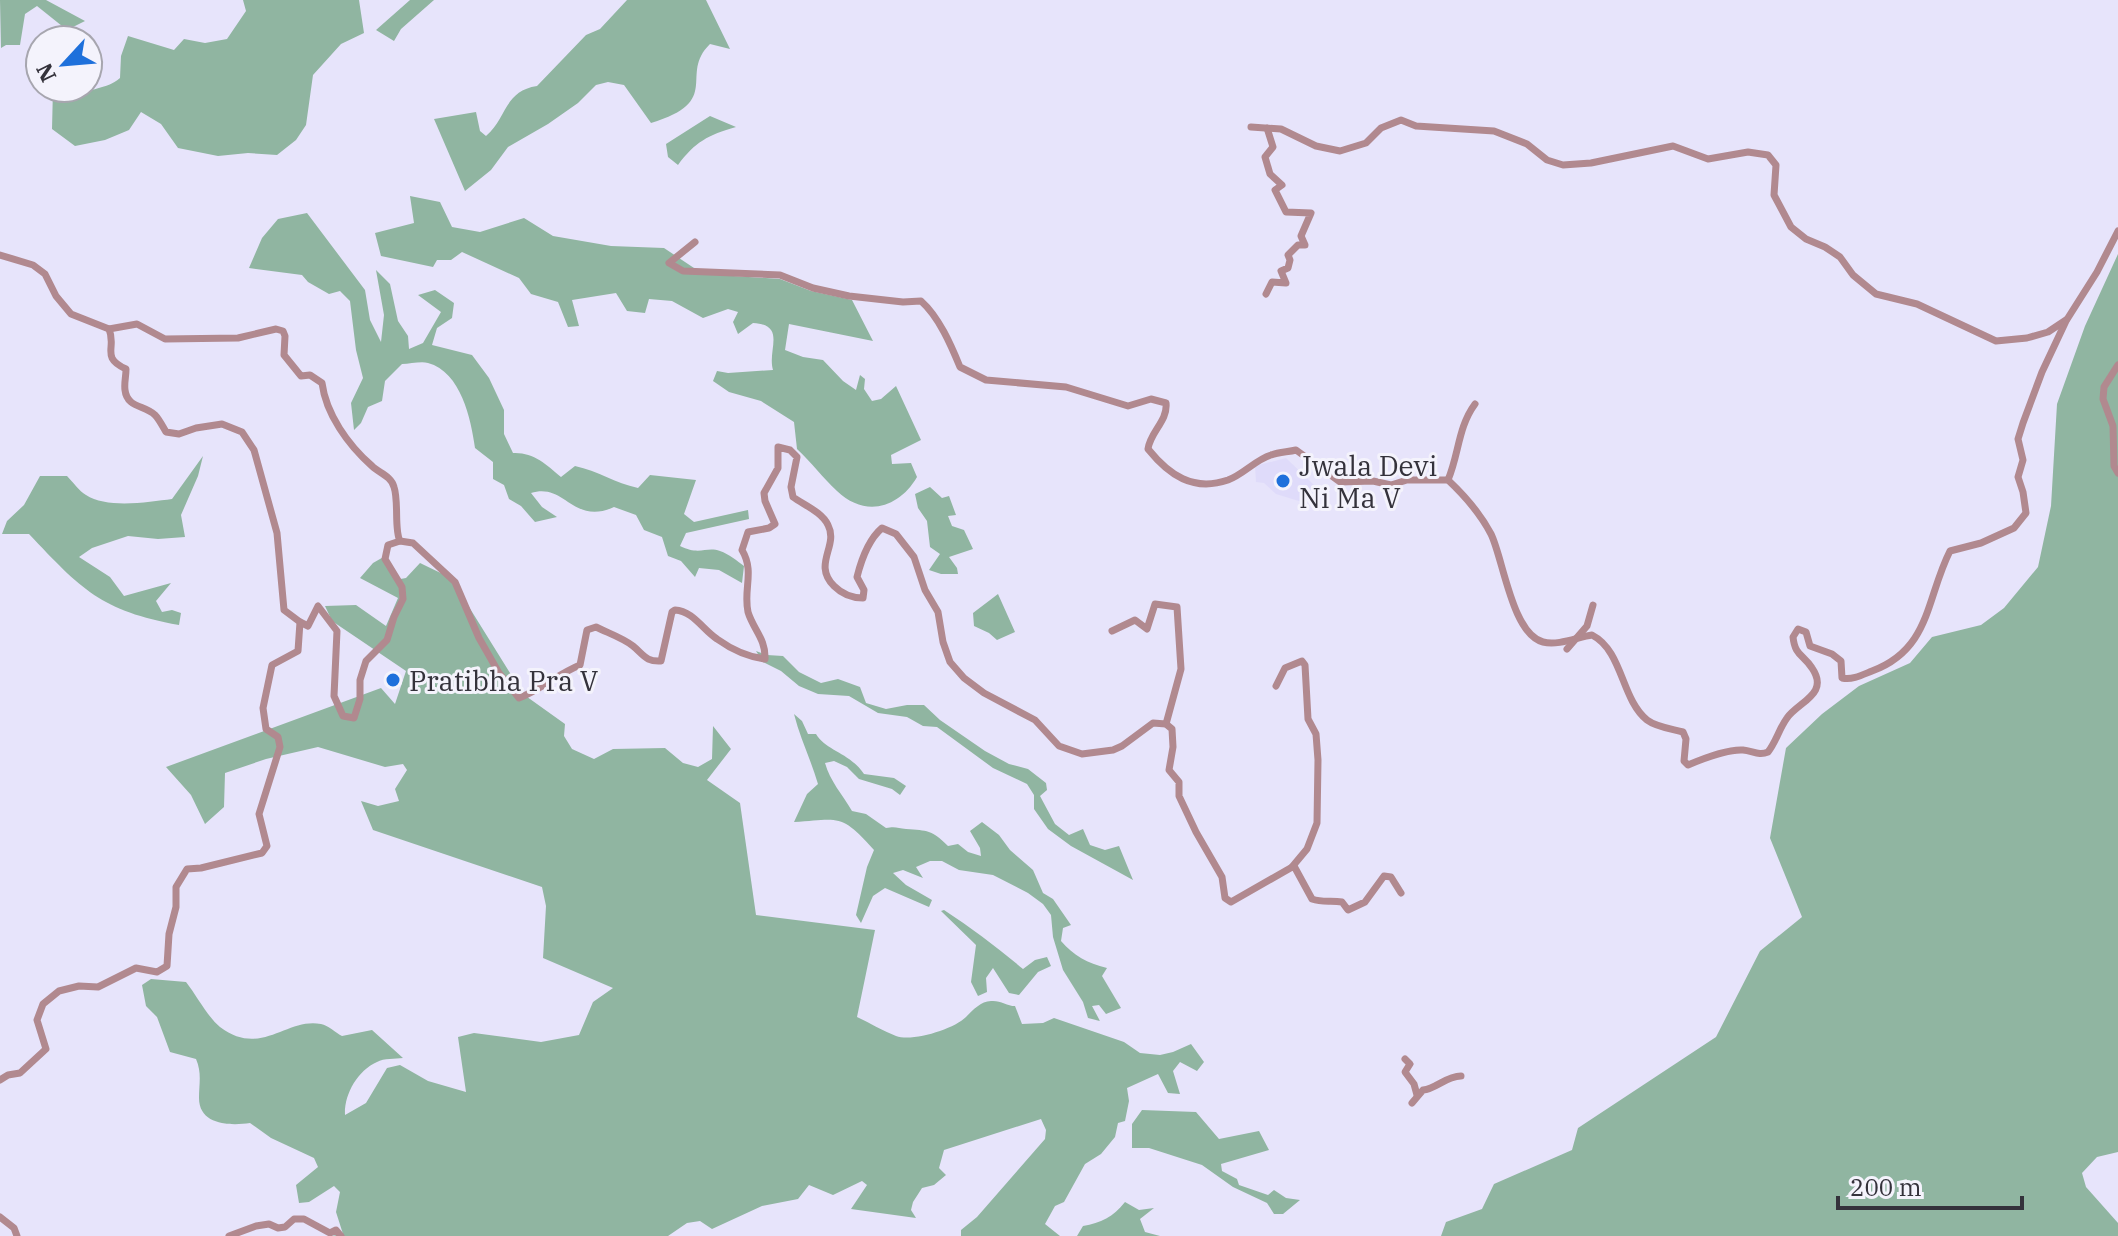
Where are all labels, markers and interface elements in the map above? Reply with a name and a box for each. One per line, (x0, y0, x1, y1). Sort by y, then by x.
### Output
north arrow (24, 24, 104, 104)
text: N (29, 59, 62, 87)
place label: Jwala Devi Ni Ma V (1299, 447, 1437, 516)
marker: Jwala Devi Ni Ma V (1274, 472, 1292, 490)
place label: Pratibha Pra V (409, 662, 598, 699)
marker: Pratibha Pra V (384, 671, 402, 689)
scale bar (1838, 1160, 2022, 1210)
text: 200 m (1850, 1171, 1922, 1203)

